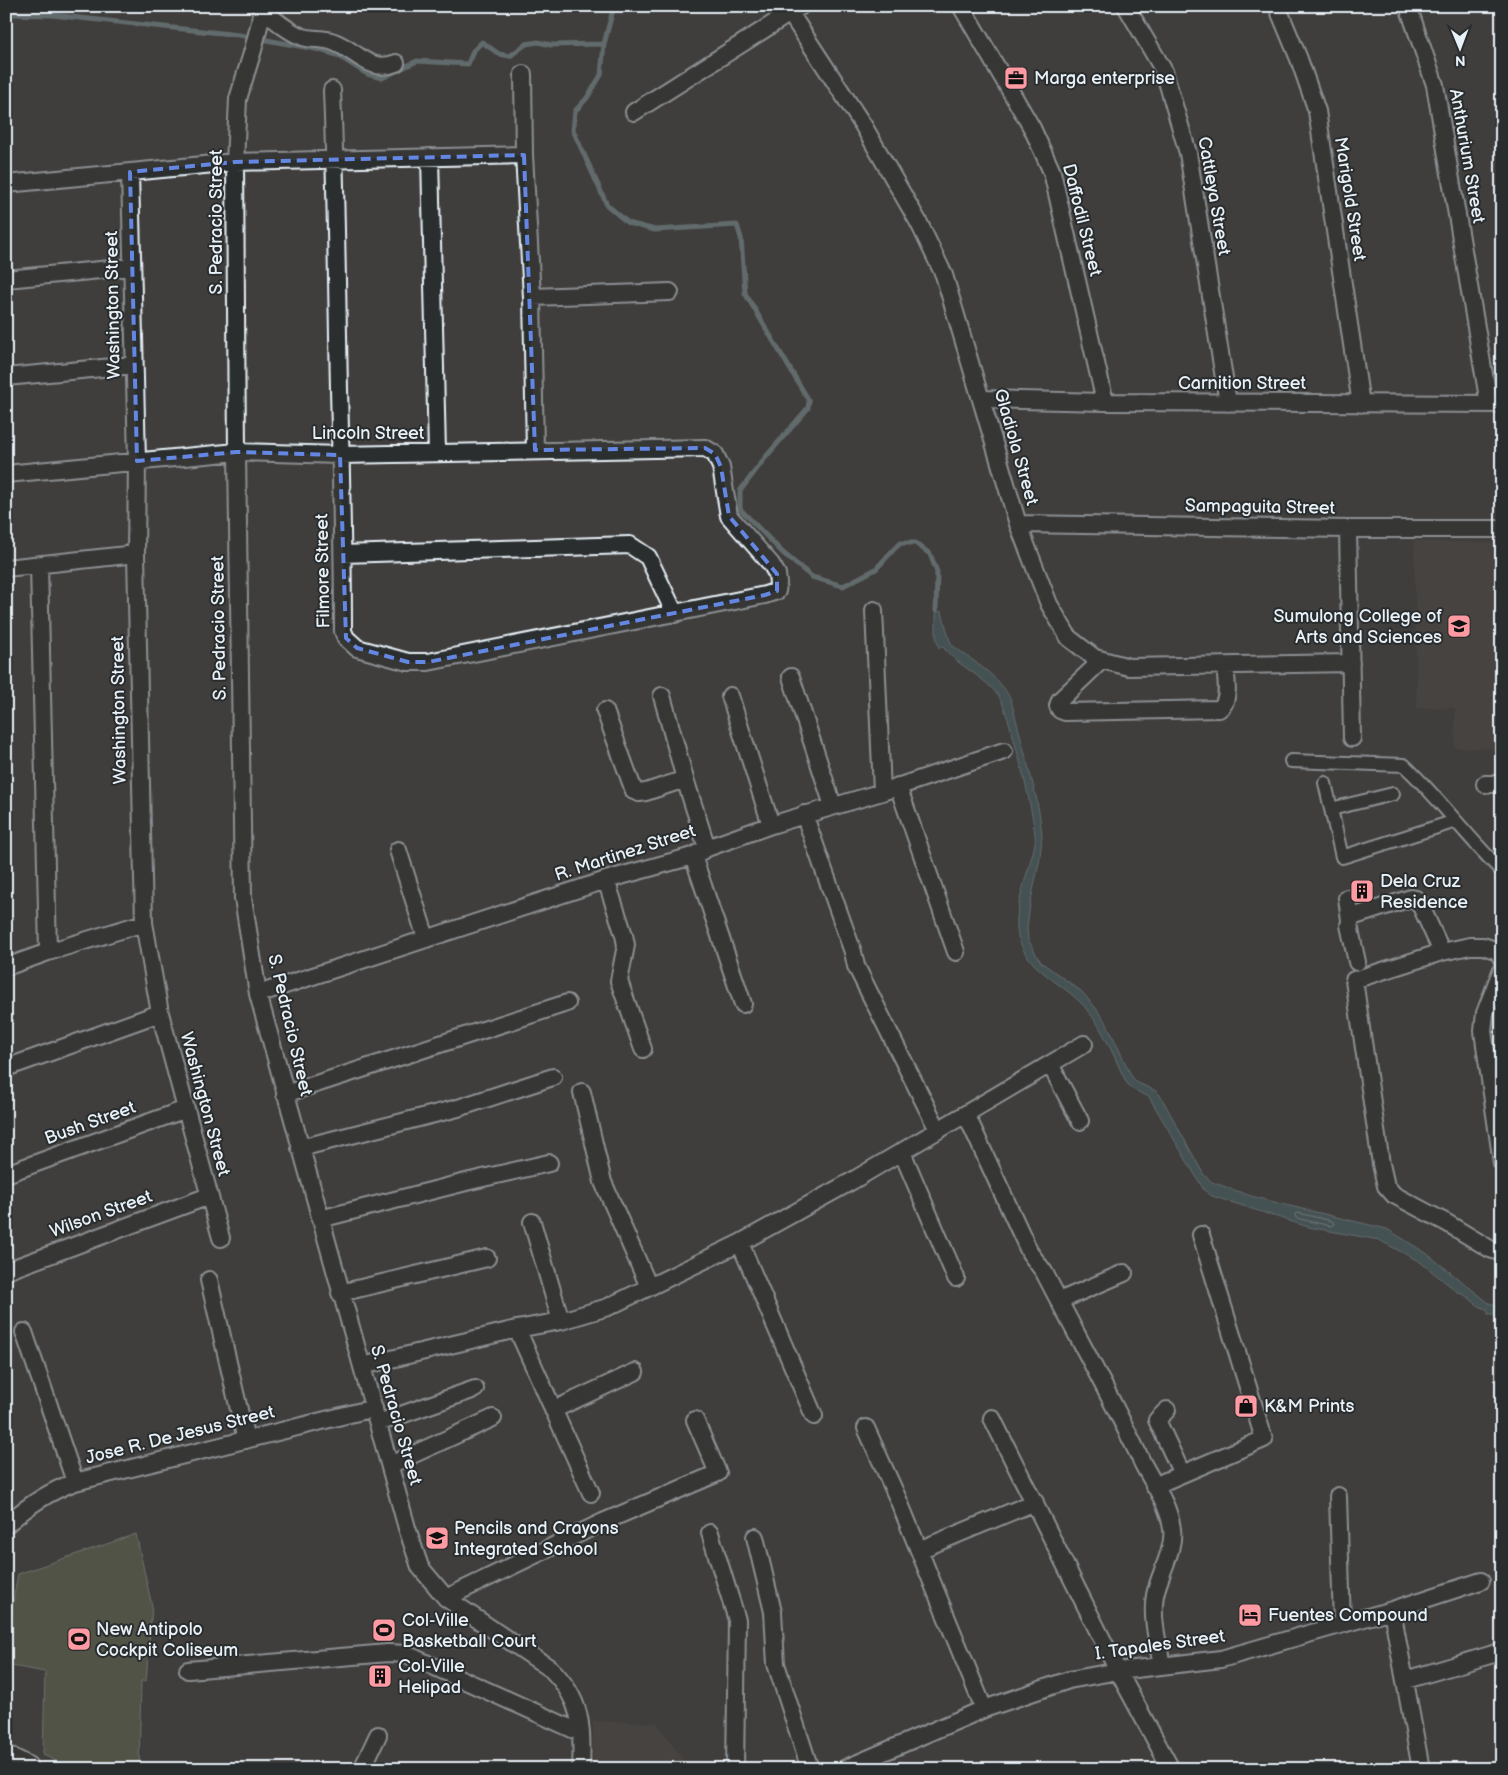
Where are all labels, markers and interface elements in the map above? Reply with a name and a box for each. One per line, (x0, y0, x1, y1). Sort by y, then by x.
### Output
north arrow (1436, 22, 1486, 72)
text: N (1455, 52, 1466, 69)
office icon: Marga enterprise (1003, 65, 1029, 91)
place label: Marga enterprise (1034, 68, 1175, 89)
street label: Anthurium Street (1445, 87, 1489, 225)
street label: Cattleya Street (1193, 135, 1235, 257)
street label: Marigold Street (1330, 136, 1370, 263)
street label: S. Pedracio Street (206, 149, 227, 294)
street label: Daffodil Street (1058, 162, 1106, 279)
street label: Washington Street (101, 230, 125, 379)
street label: Carnition Street (1178, 373, 1306, 394)
street label: Gladiola Street (989, 386, 1043, 508)
street label: Lincoln Street (312, 423, 425, 444)
street label: Sampaguita Street (1185, 495, 1336, 519)
street label: Filmore Street (311, 513, 335, 629)
street label: S. Pedracio Street (207, 555, 231, 701)
place label: Sumulong College of Arts and Sciences (1273, 606, 1442, 648)
school or university icon: Sumulong College of Arts and Sciences (1446, 613, 1472, 639)
street label: Washington Street (107, 635, 131, 784)
street label: R. Martinez Street (552, 820, 698, 886)
place label: Dela Cruz Residence (1380, 871, 1468, 913)
building icon: Dela Cruz Residence (1349, 878, 1375, 904)
street label: S. Pedracio Street (263, 952, 317, 1098)
street label: Washington Street (176, 1030, 234, 1179)
street label: Bush Street (42, 1097, 139, 1149)
street label: Wilson Street (47, 1186, 155, 1242)
street label: S. Pedracio Street (366, 1343, 426, 1488)
shop icon: K&M Prints (1233, 1393, 1259, 1419)
place label: K&M Prints (1264, 1396, 1354, 1417)
street label: Jose R. De Jesus Street (83, 1401, 277, 1469)
place label: Pencils and Crayons Integrated School (454, 1518, 619, 1560)
school or university icon: Pencils and Crayons Integrated School (424, 1525, 450, 1551)
hotel icon: Fuentes Compound (1237, 1602, 1263, 1628)
place label: Fuentes Compound (1268, 1605, 1428, 1626)
place label: Col-Ville Basketball Court (402, 1610, 537, 1652)
sports icon: Col-Ville Basketball Court (371, 1617, 397, 1643)
place label: New Antipolo Cockpit Coliseum (96, 1619, 238, 1661)
street label: I. Tapales Street (1094, 1625, 1227, 1664)
sports icon: New Antipolo Cockpit Coliseum (66, 1626, 92, 1652)
place label: Col-Ville Helipad (398, 1656, 465, 1698)
building icon: Col-Ville Helipad (367, 1663, 393, 1689)

